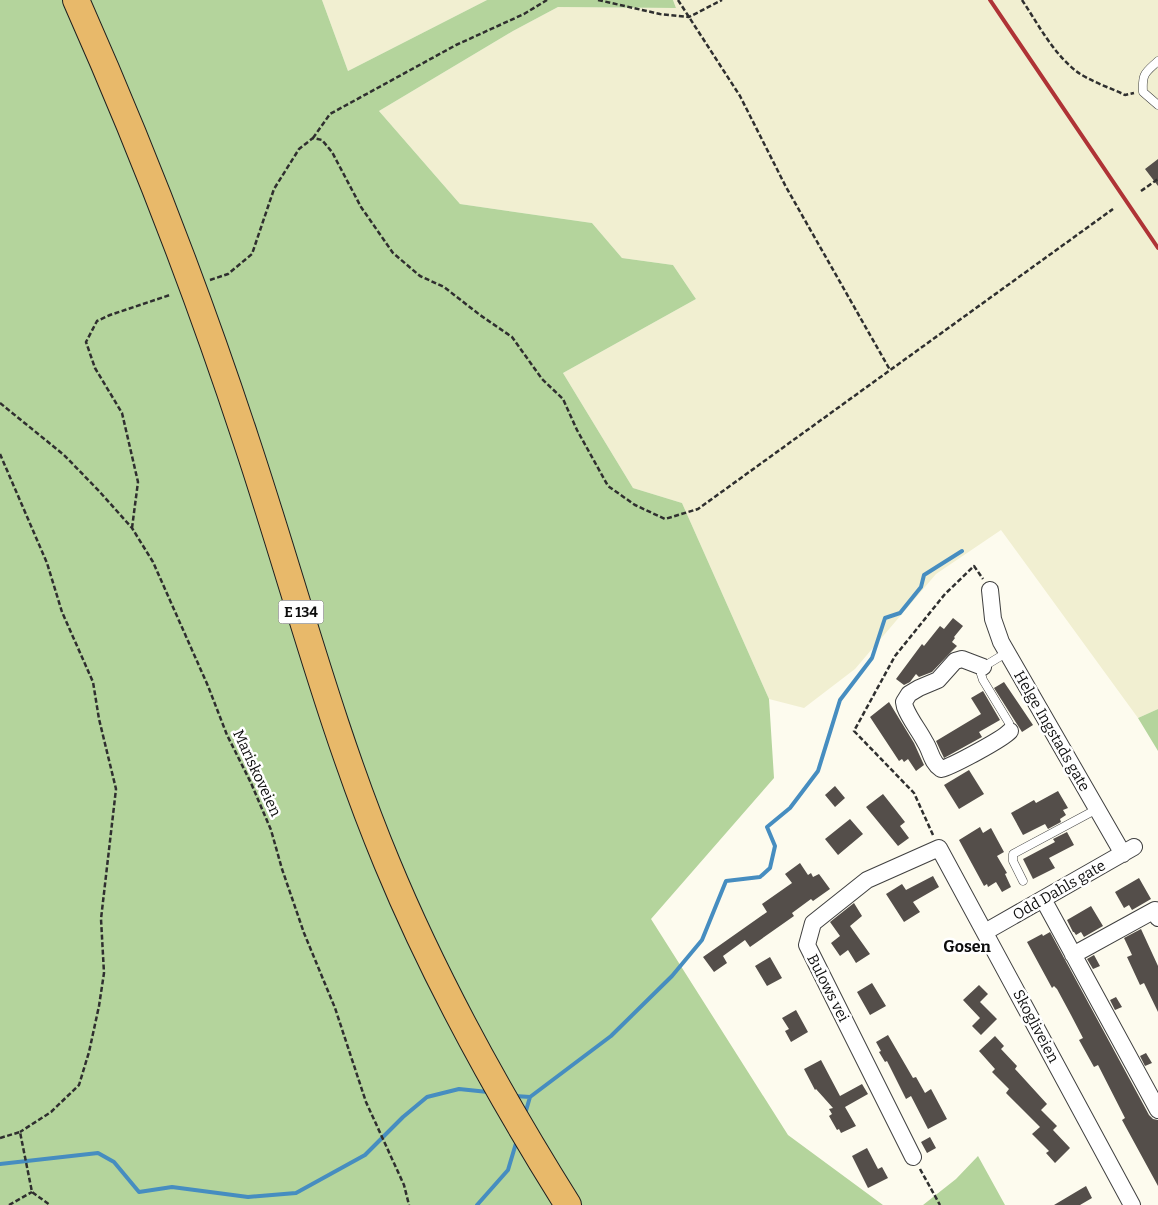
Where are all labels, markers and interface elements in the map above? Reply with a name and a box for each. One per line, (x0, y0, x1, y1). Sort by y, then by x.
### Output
road number: E 134 (278, 600, 324, 624)
street label: Helge Ingstads gate (1010, 668, 1094, 794)
street label: Mariskoveien (229, 727, 285, 820)
street label: Odd Dahls gate (1009, 856, 1109, 924)
district label: Gosen (943, 937, 992, 956)
street label: Bulows vei (803, 951, 853, 1025)
street label: Skogliveien (1009, 986, 1063, 1066)

